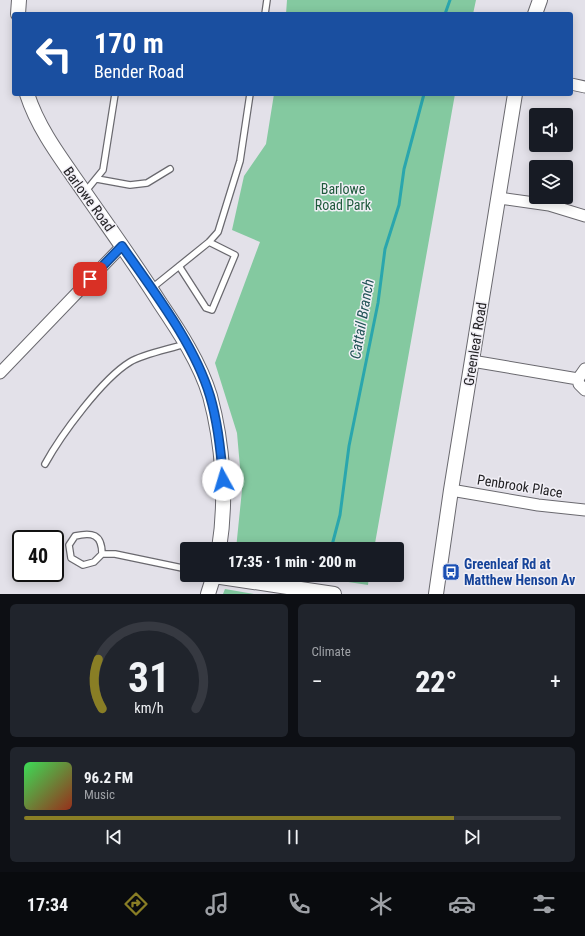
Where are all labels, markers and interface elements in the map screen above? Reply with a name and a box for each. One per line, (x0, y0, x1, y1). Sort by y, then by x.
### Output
text: 170 m (94, 27, 164, 60)
icon: left (28, 28, 80, 80)
text: Bender Road (94, 61, 184, 82)
map controls (529, 108, 573, 204)
button: sound (529, 108, 573, 152)
button: layers (529, 160, 573, 204)
street label: Barlowe Road (60, 164, 118, 234)
park label: Barlowe Road Park (315, 181, 372, 213)
pin (73, 262, 107, 296)
icon: arrive (79, 268, 101, 290)
water label: Cattail Branch (346, 278, 378, 360)
street label: Greenleaf Road (460, 301, 490, 387)
position arrow (202, 459, 244, 501)
street label: Penbrook Place (476, 471, 564, 501)
speed limit sign: 40 (12, 530, 64, 582)
text: 17:35 · 1 min · 200 m (228, 553, 356, 571)
place label: Greenleaf Rd at Matthew Henson Av (464, 556, 576, 588)
bus stop icon: Greenleaf Rd at Matthew Henson Av (441, 562, 461, 582)
text: Climate (312, 644, 351, 659)
text: 31 (128, 652, 170, 701)
text: 22° (415, 664, 457, 699)
text: − (312, 669, 323, 694)
text: + (550, 669, 561, 694)
text: km/h (134, 699, 163, 715)
text: 96.2 FM (84, 769, 133, 787)
text: Music (84, 787, 115, 802)
icon: previous (103, 826, 125, 848)
icon: pause (282, 826, 304, 848)
icon: next (461, 826, 483, 848)
icon: directions (122, 890, 150, 918)
icon: music (203, 890, 231, 918)
icon: phone (285, 890, 313, 918)
icon: climate (367, 890, 395, 918)
icon: car (448, 890, 476, 918)
icon: filters (530, 890, 558, 918)
text: 17:34 (27, 894, 68, 915)

